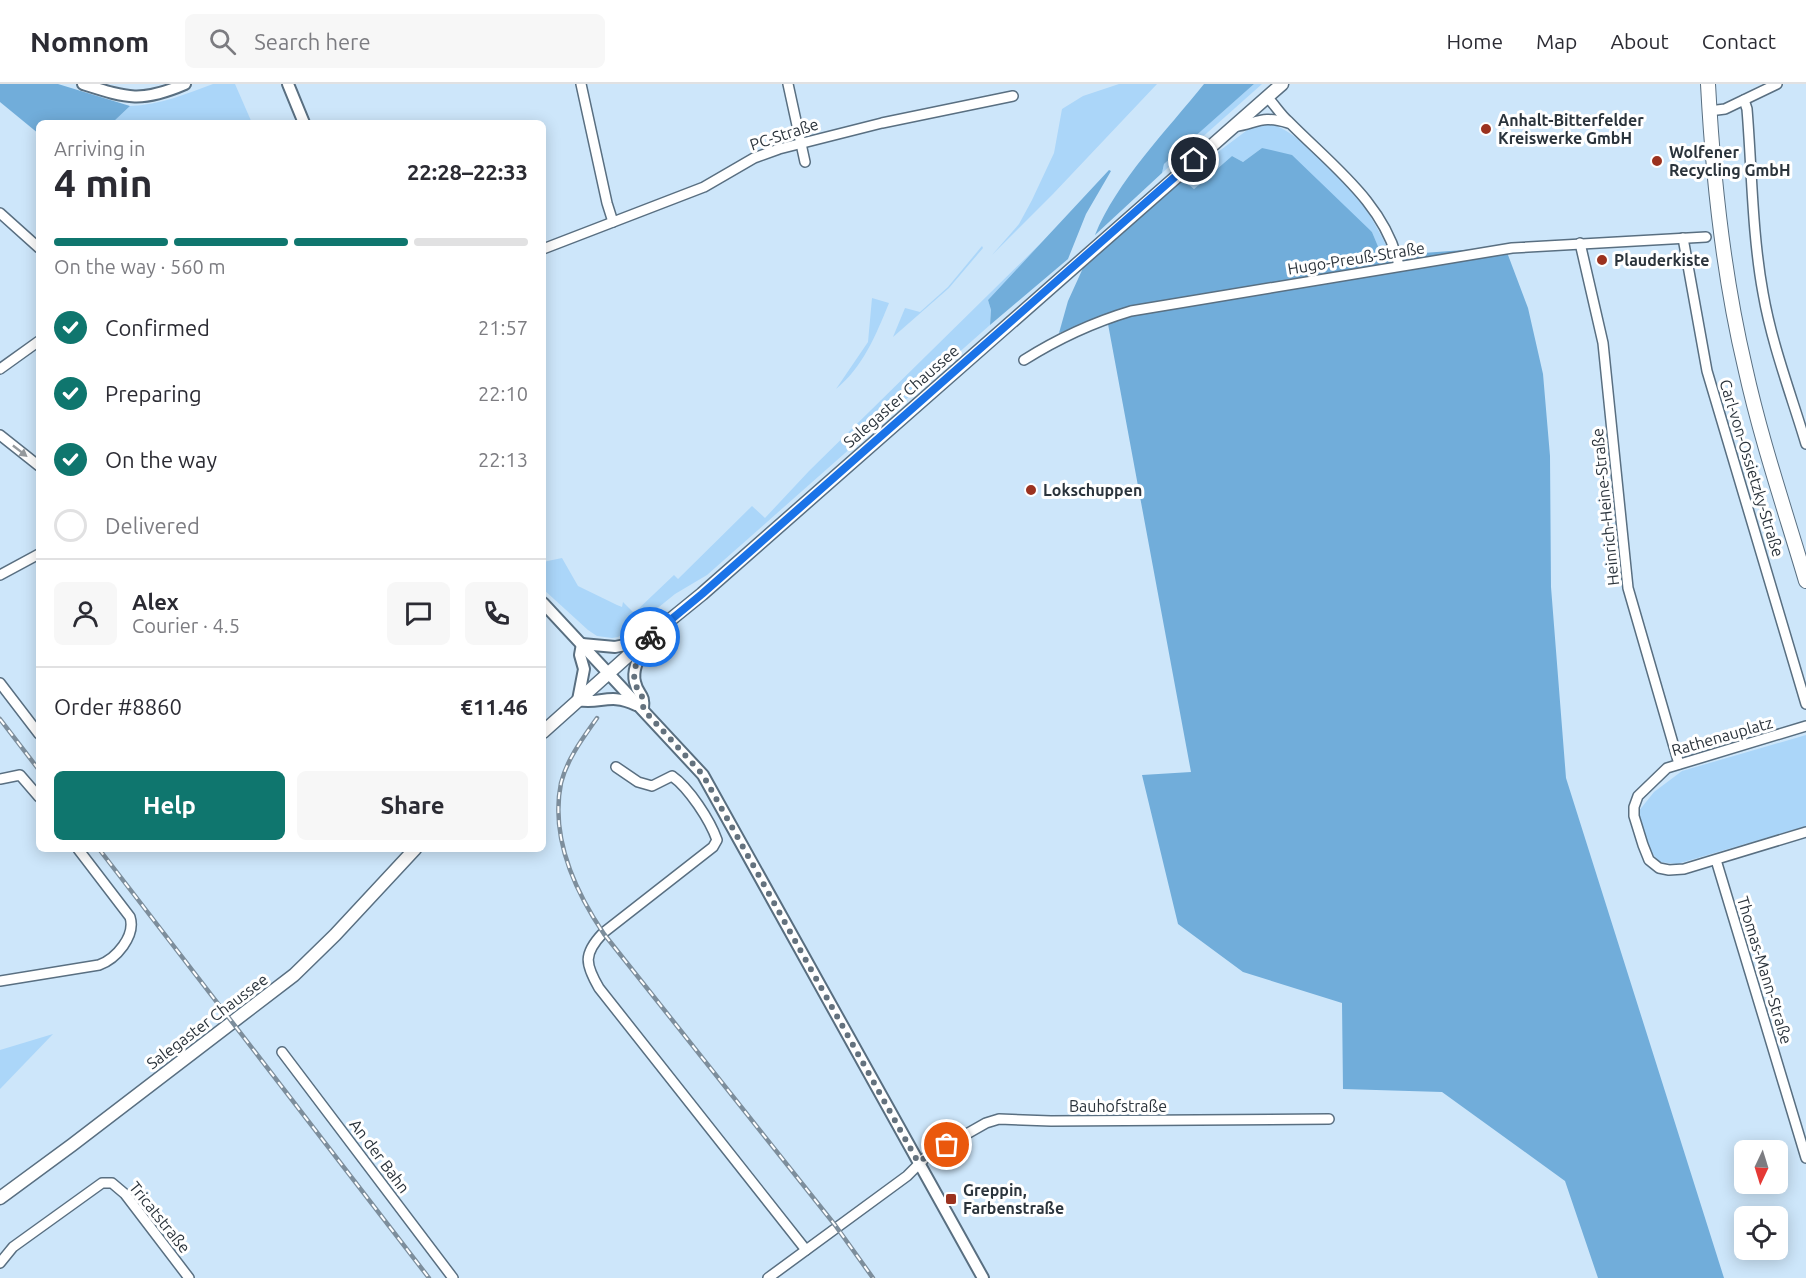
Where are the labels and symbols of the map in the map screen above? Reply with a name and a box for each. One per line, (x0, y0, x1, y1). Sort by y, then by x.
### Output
place label: Anhalt-Bitterfelder Kreiswerke GmbH (1498, 111, 1644, 147)
street label: PC-Straße (747, 114, 821, 154)
marker: Anhalt-Bitterfelder Kreiswerke GmbH (1479, 122, 1493, 136)
pin (1168, 134, 1219, 185)
place label: Wolfener Recycling GmbH (1669, 143, 1791, 179)
marker: Wolfener Recycling GmbH (1650, 154, 1664, 168)
street label: Hugo-Preuß-Straße (1286, 238, 1426, 278)
place label: Plauderkiste (1614, 251, 1709, 269)
marker: Plauderkiste (1595, 253, 1609, 267)
street label: Salegaster Chaussee (840, 341, 962, 451)
street label: Carl-von-Ossietzky-Straße (1716, 377, 1788, 559)
street label: Heinrich-Heine-Straße (1588, 427, 1622, 587)
one-way arrow (12, 444, 27, 456)
place label: Lokschuppen (1043, 481, 1142, 499)
marker: Lokschuppen (1024, 483, 1038, 497)
courier (620, 607, 680, 667)
street label: Rathenauplatz (1669, 713, 1775, 759)
street label: Thomas-Mann-Straße (1734, 894, 1796, 1046)
street label: Salegaster Chaussee (143, 970, 271, 1072)
street label: Bauhofstraße (1069, 1097, 1167, 1115)
street label: An der Bahn (346, 1116, 414, 1196)
pin (921, 1119, 972, 1170)
north arrow (1734, 1140, 1788, 1194)
street label: Tricatstraße (126, 1178, 194, 1256)
place label: Greppin, Farbenstraße (963, 1181, 1064, 1217)
marker: Greppin, Farbenstraße (944, 1192, 958, 1206)

